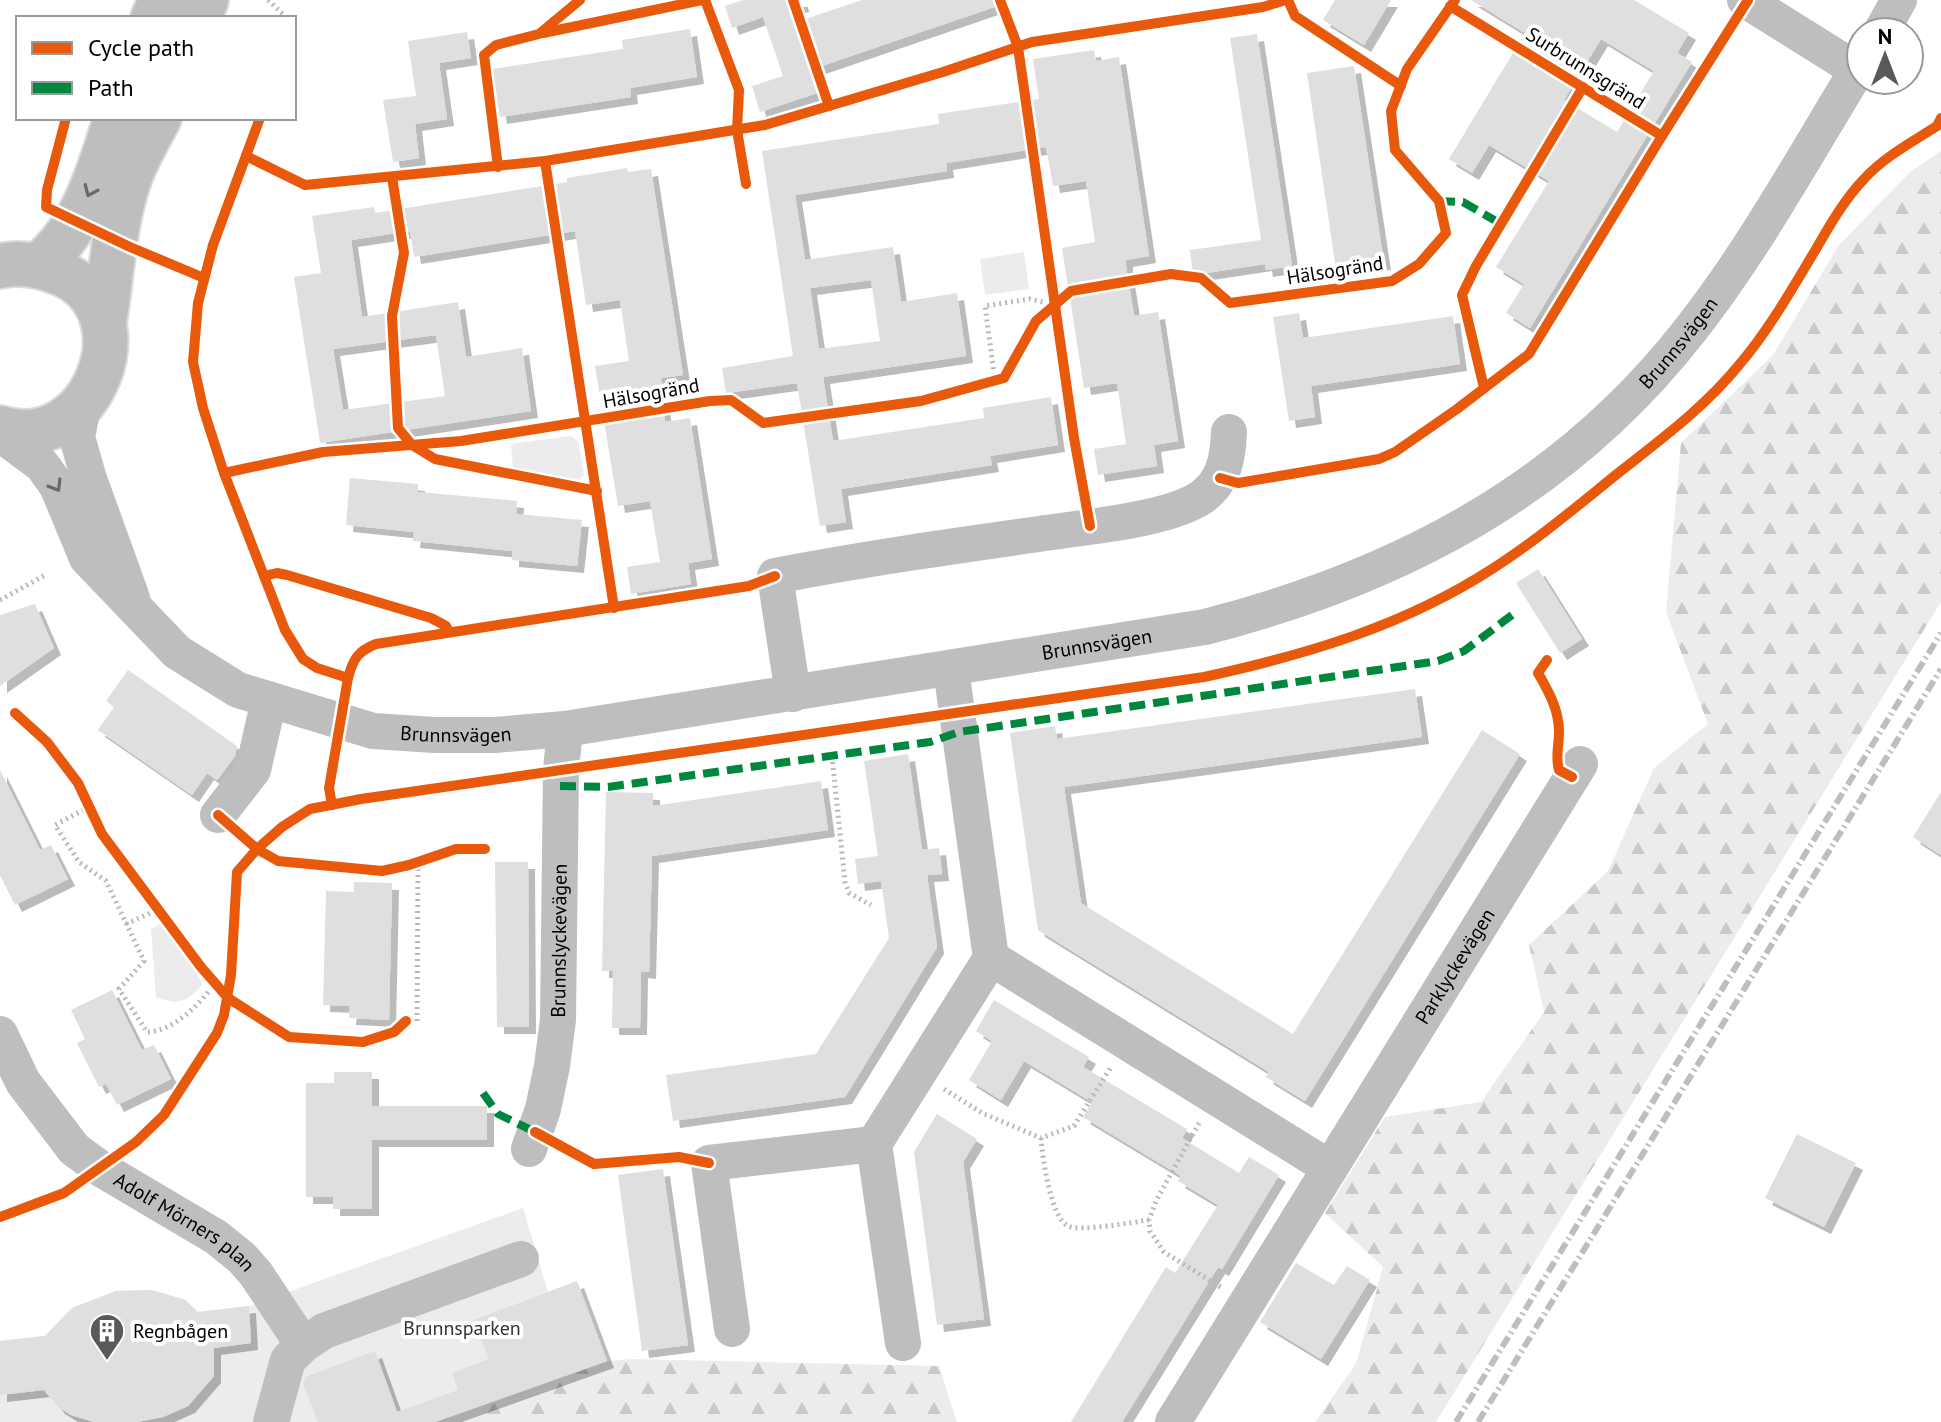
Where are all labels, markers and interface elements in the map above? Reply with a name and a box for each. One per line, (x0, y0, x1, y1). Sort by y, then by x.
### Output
legend (16, 16, 296, 120)
north arrow (1845, 16, 1925, 96)
street label: Surbrunnsgränd (1521, 21, 1651, 115)
text: N (1878, 22, 1892, 50)
text: Cycle path (88, 32, 194, 63)
text: Path (88, 72, 134, 103)
one-way arrow (84, 183, 100, 198)
street label: Hälsogränd (1285, 250, 1385, 290)
street label: Brunnsvägen (1633, 292, 1724, 394)
street label: Hälsogränd (601, 372, 701, 414)
one-way arrow (46, 477, 62, 492)
street label: Brunnsvägen (1040, 623, 1154, 666)
street label: Brunnsvägen (399, 720, 512, 748)
street label: Brunnslyckevägen (545, 864, 573, 1018)
street label: Parklyckevägen (1409, 903, 1501, 1029)
street label: Adolf Mörners plan (109, 1167, 261, 1277)
building icon: Regnbågen (88, 1312, 126, 1362)
park label: Brunnsparken (403, 1315, 521, 1341)
place label: Regnbågen (133, 1318, 228, 1344)

